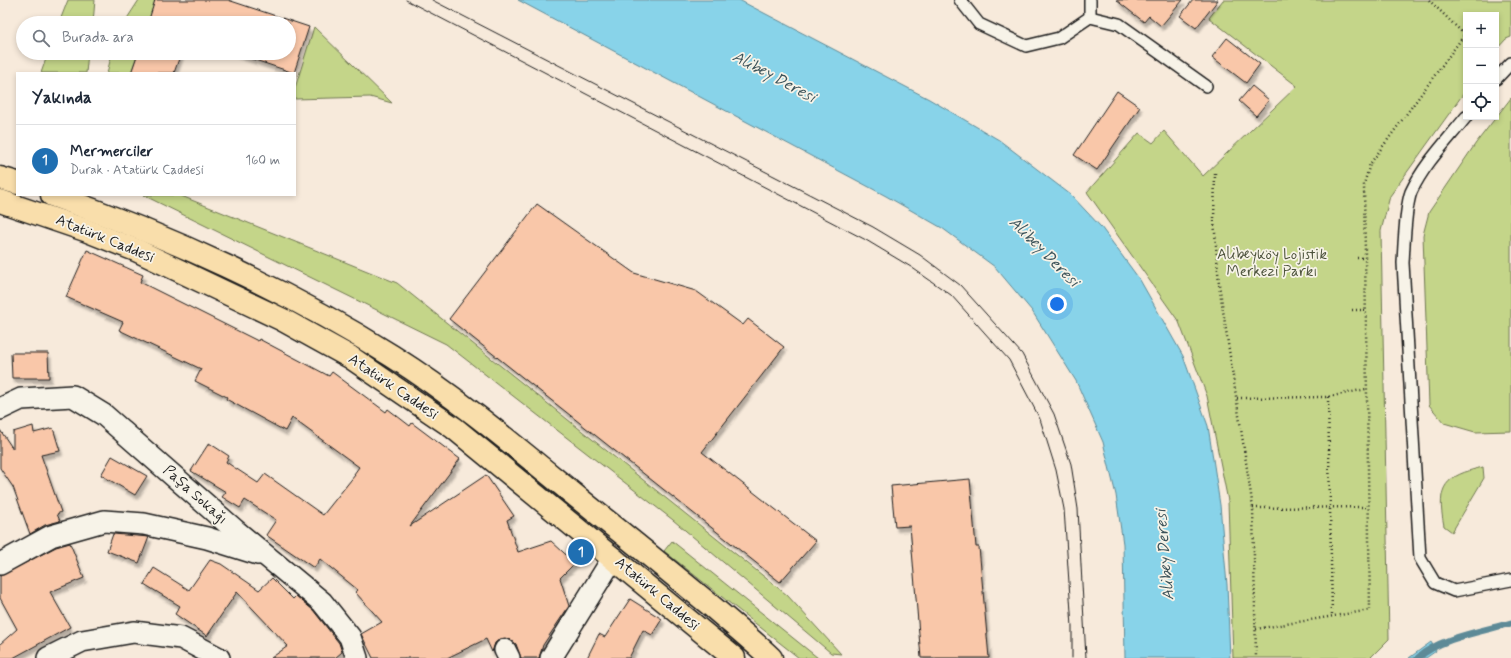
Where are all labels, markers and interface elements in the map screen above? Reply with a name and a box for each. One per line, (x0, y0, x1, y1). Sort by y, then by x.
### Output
map controls (1463, 12, 1499, 120)
button: + (1463, 12, 1499, 48)
search box (16, 16, 296, 60)
icon: search (30, 27, 52, 49)
text: Burada ara (62, 28, 134, 48)
water label: Alibey Deresi (729, 46, 821, 109)
button: − (1463, 48, 1499, 84)
button: locate (1463, 84, 1499, 120)
text: Yakında (32, 87, 92, 109)
text: Mermerciler (70, 142, 153, 162)
text: 1 (42, 152, 48, 169)
text: 160 m (245, 152, 280, 169)
text: Durak · Atatürk Caddesi (70, 162, 204, 179)
street label: Atatürk Caddesi (53, 210, 157, 268)
water label: Alibey Deresi (1004, 212, 1085, 293)
park label: Alibeyköy Lojistik Merkezi Parkı (1217, 245, 1327, 282)
your location (1047, 294, 1067, 314)
street label: Atatürk Caddesi (344, 349, 442, 425)
street label: Paşa Sokağı (159, 461, 231, 529)
water label: Alibey Deresi (1150, 506, 1179, 601)
pin: 1 (568, 537, 594, 567)
street label: Atatürk Caddesi (610, 553, 704, 635)

